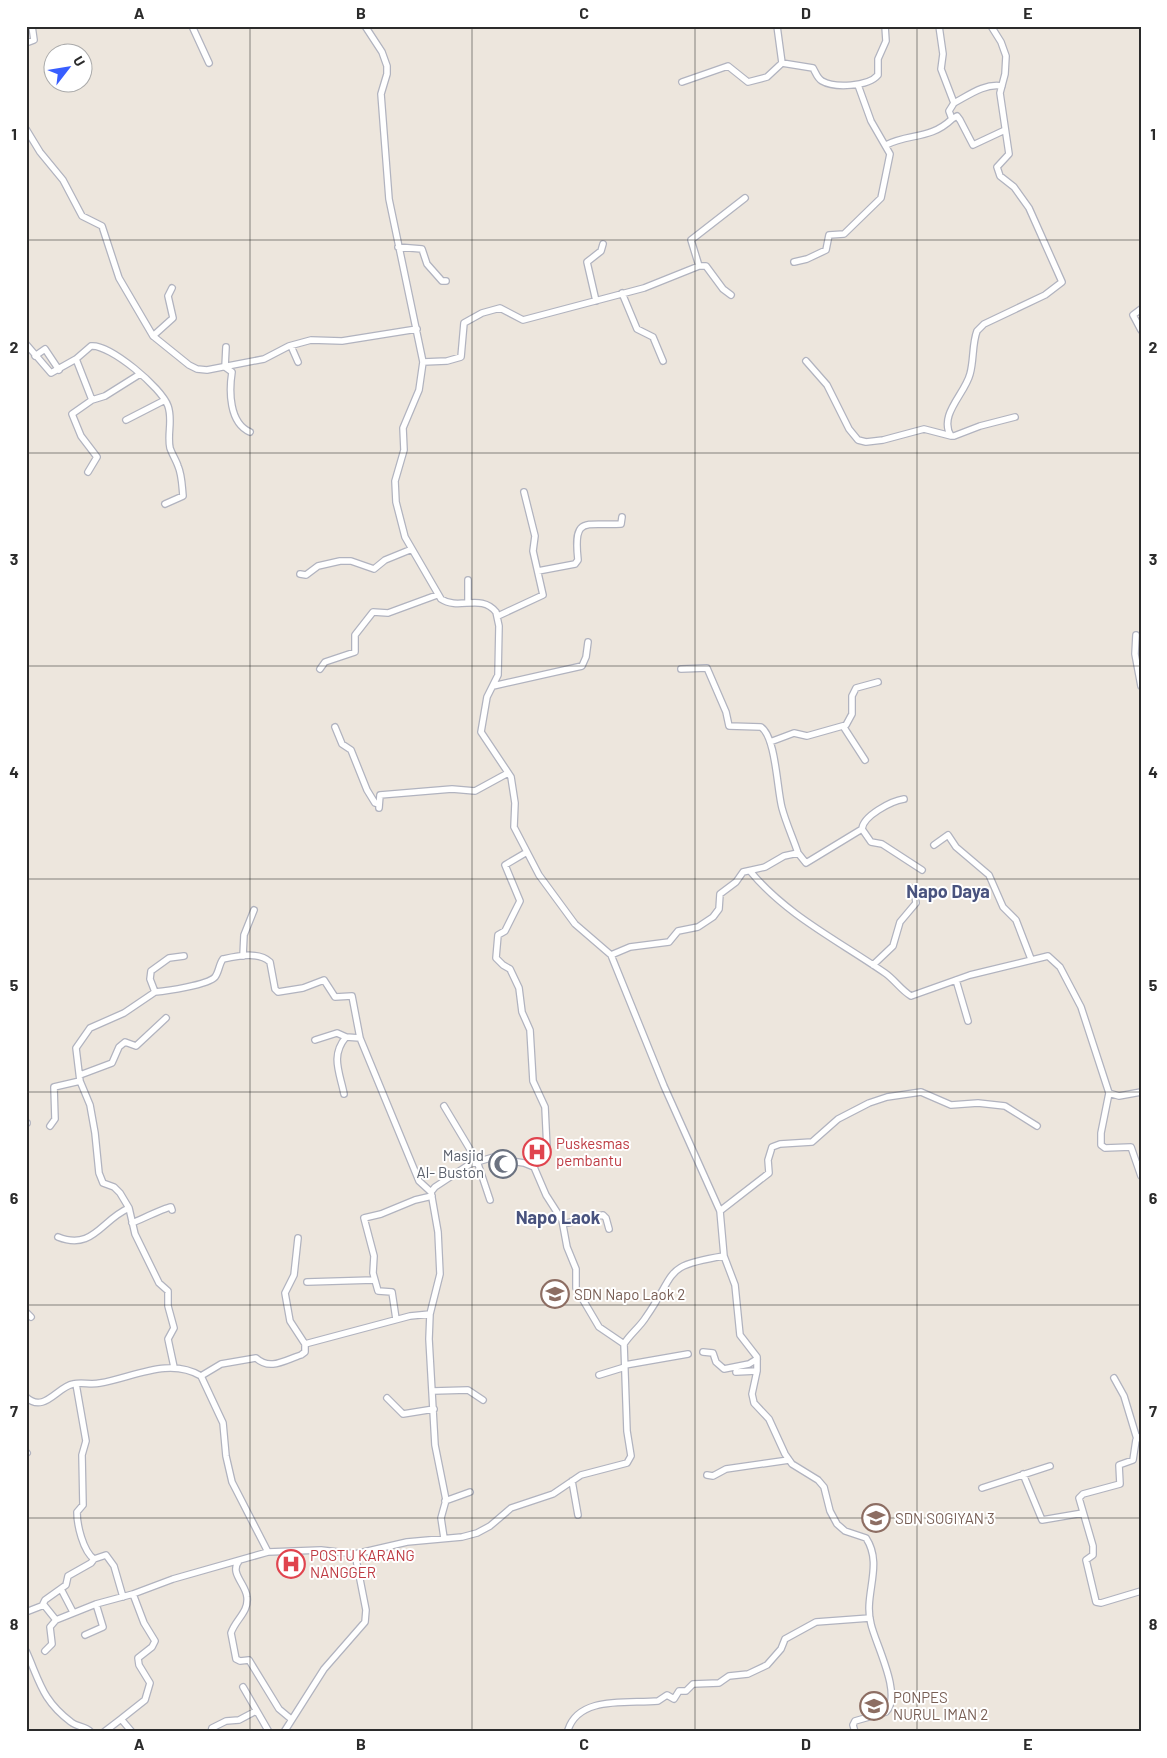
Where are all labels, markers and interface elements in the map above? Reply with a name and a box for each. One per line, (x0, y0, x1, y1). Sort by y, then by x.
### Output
text: A (134, 3, 145, 22)
text: B (356, 3, 366, 22)
text: C (579, 3, 589, 22)
text: D (801, 3, 811, 22)
text: E (1023, 3, 1033, 22)
north arrow (42, 42, 92, 92)
text: U (70, 53, 89, 69)
text: 1 (11, 124, 17, 143)
text: 1 (1150, 124, 1156, 143)
text: 2 (10, 337, 19, 356)
text: 2 (1149, 337, 1158, 356)
text: 3 (10, 549, 18, 568)
text: 3 (1149, 549, 1157, 568)
text: 4 (9, 762, 19, 781)
text: 4 (1148, 762, 1158, 781)
district label: Napo Daya (906, 880, 990, 902)
text: 5 (10, 975, 19, 994)
text: 5 (1149, 975, 1158, 994)
place label: Puskesmas pembantu (556, 1134, 630, 1169)
hospital icon: Puskesmas pembantu (522, 1137, 552, 1167)
place label: Masjid Al- Buston (417, 1146, 484, 1181)
mosque icon: Masjid Al- Buston (488, 1149, 518, 1179)
text: 6 (10, 1188, 19, 1207)
text: 6 (1149, 1188, 1158, 1207)
district label: Napo Laok (516, 1206, 601, 1228)
school or university icon: SDN Napo Laok 2 (540, 1279, 570, 1309)
place label: SDN Napo Laok 2 (574, 1285, 685, 1303)
text: 7 (10, 1401, 18, 1420)
text: 7 (1149, 1401, 1157, 1420)
school or university icon: SDN SOGIYAN 3 (861, 1503, 891, 1533)
place label: SDN SOGIYAN 3 (895, 1509, 995, 1527)
place label: POSTU KARANG NANGGER (310, 1546, 415, 1581)
hospital icon: POSTU KARANG NANGGER (276, 1549, 306, 1579)
text: 8 (10, 1614, 19, 1633)
text: 8 (1149, 1614, 1158, 1633)
place label: PONPES NURUL IMAN 2 (893, 1688, 988, 1723)
school or university icon: PONPES NURUL IMAN 2 (859, 1691, 889, 1721)
text: A (134, 1734, 145, 1753)
text: B (356, 1734, 366, 1753)
text: C (579, 1734, 589, 1753)
text: D (801, 1734, 811, 1753)
text: E (1023, 1734, 1033, 1753)

